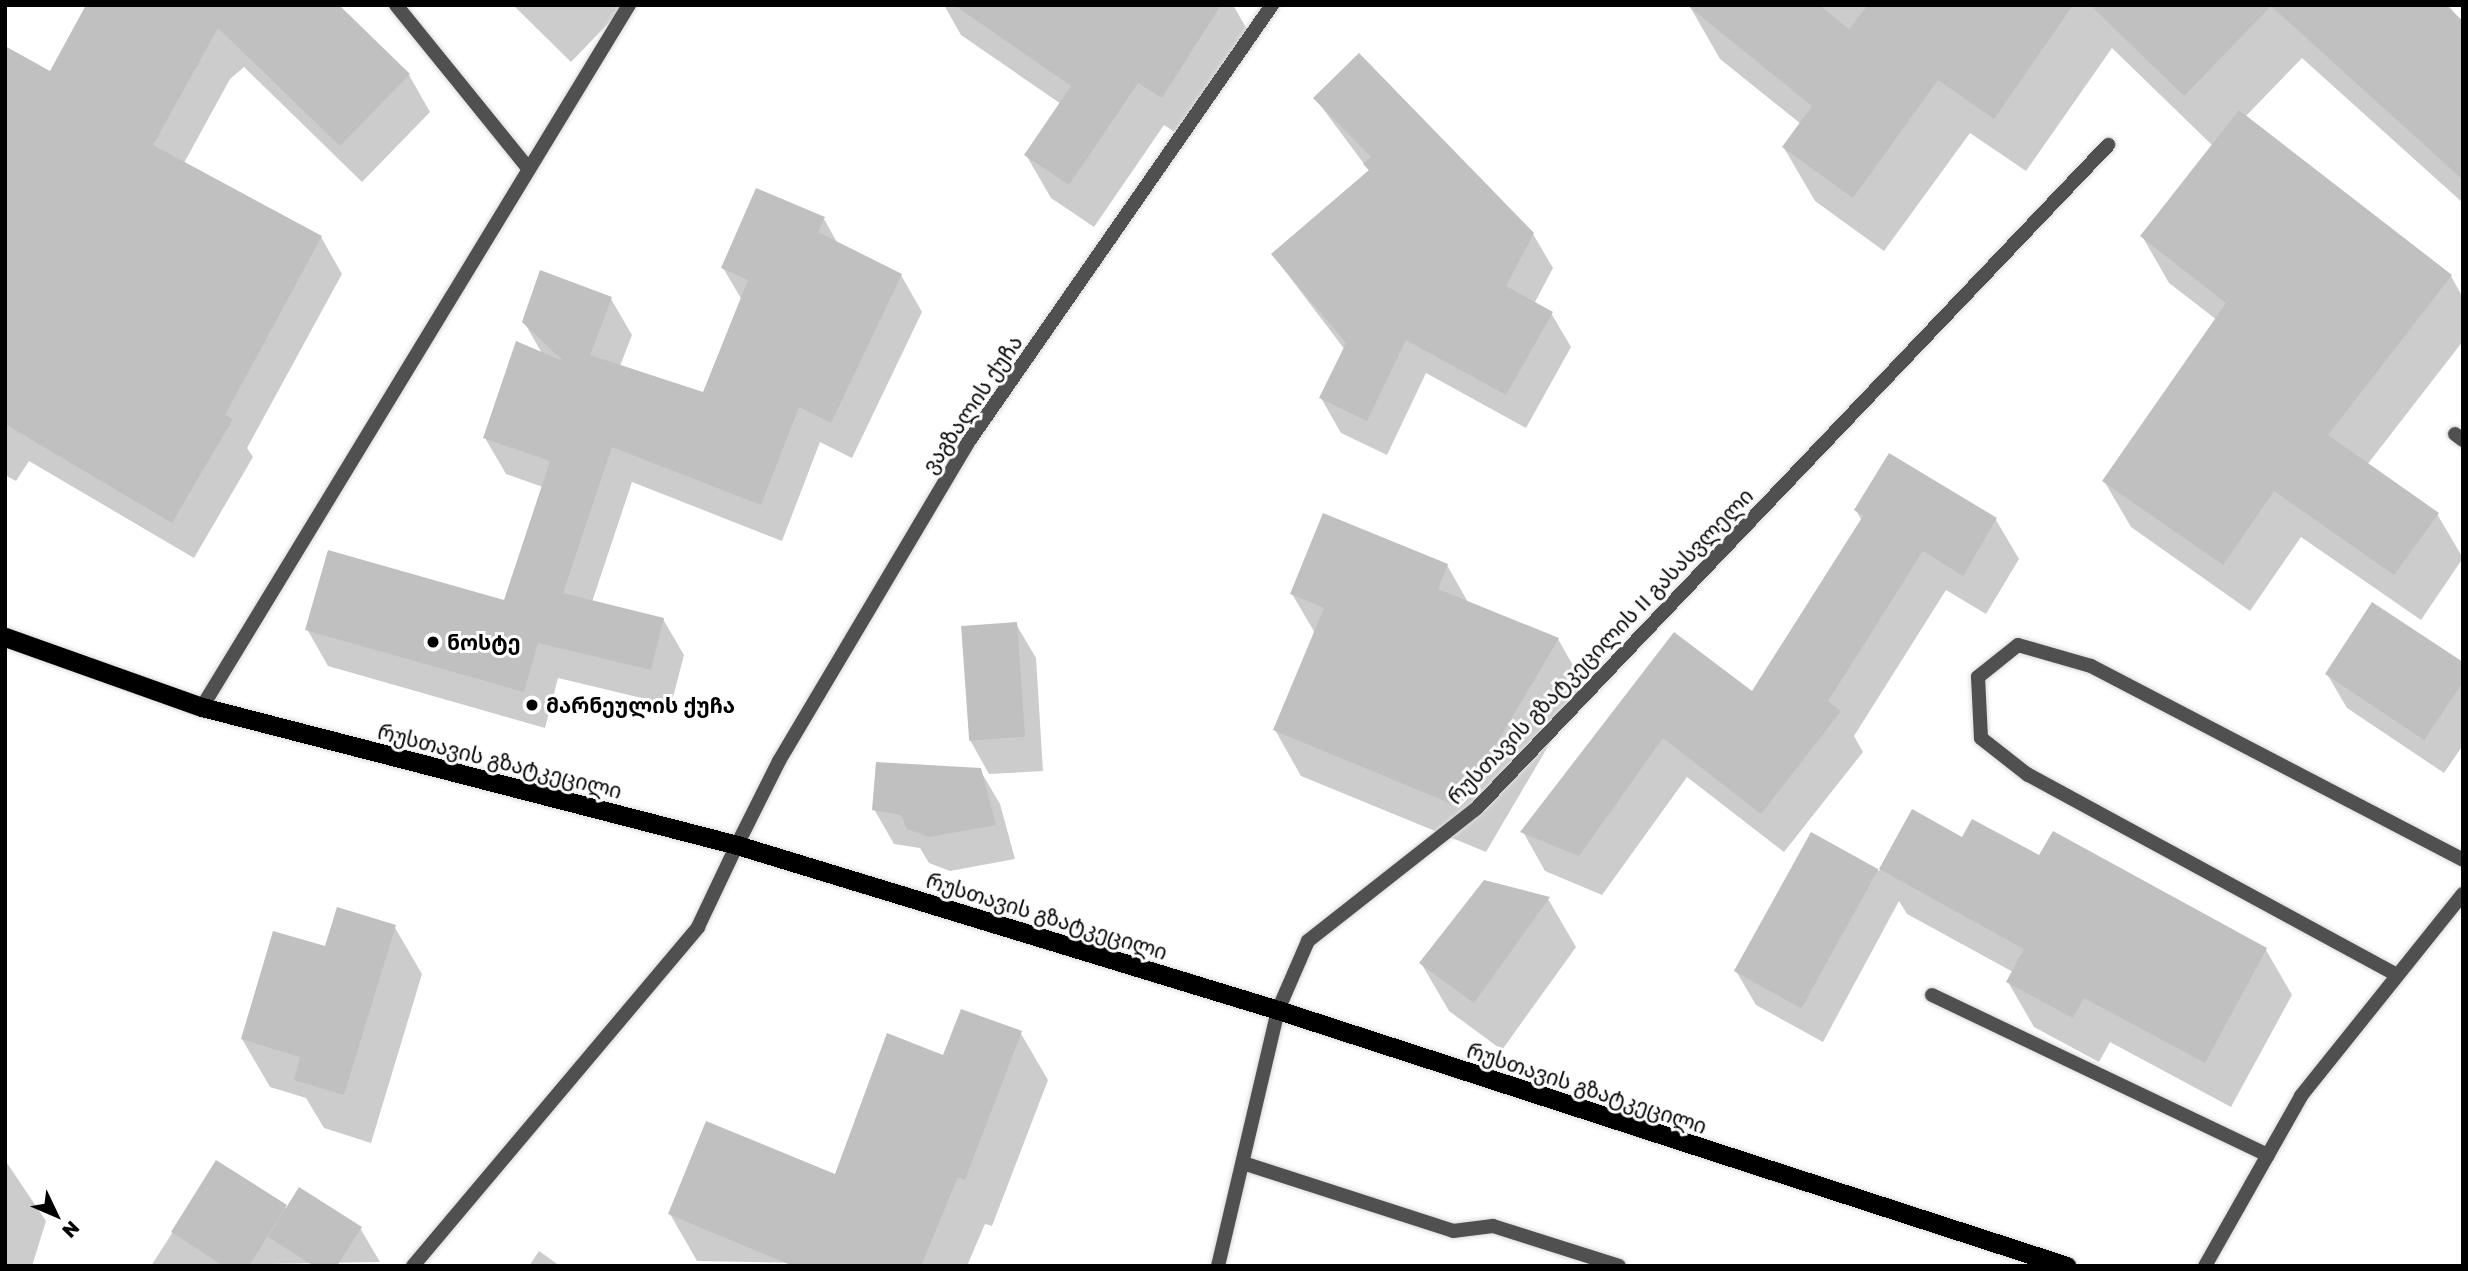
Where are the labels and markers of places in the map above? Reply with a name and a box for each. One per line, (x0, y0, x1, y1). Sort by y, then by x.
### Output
place label: ნოსტე (447, 629, 521, 655)
marker: ნოსტე (425, 634, 441, 650)
place label: მარნეულის ქუჩა (546, 692, 735, 718)
marker: მარნეულის ქუჩა (524, 697, 540, 713)

